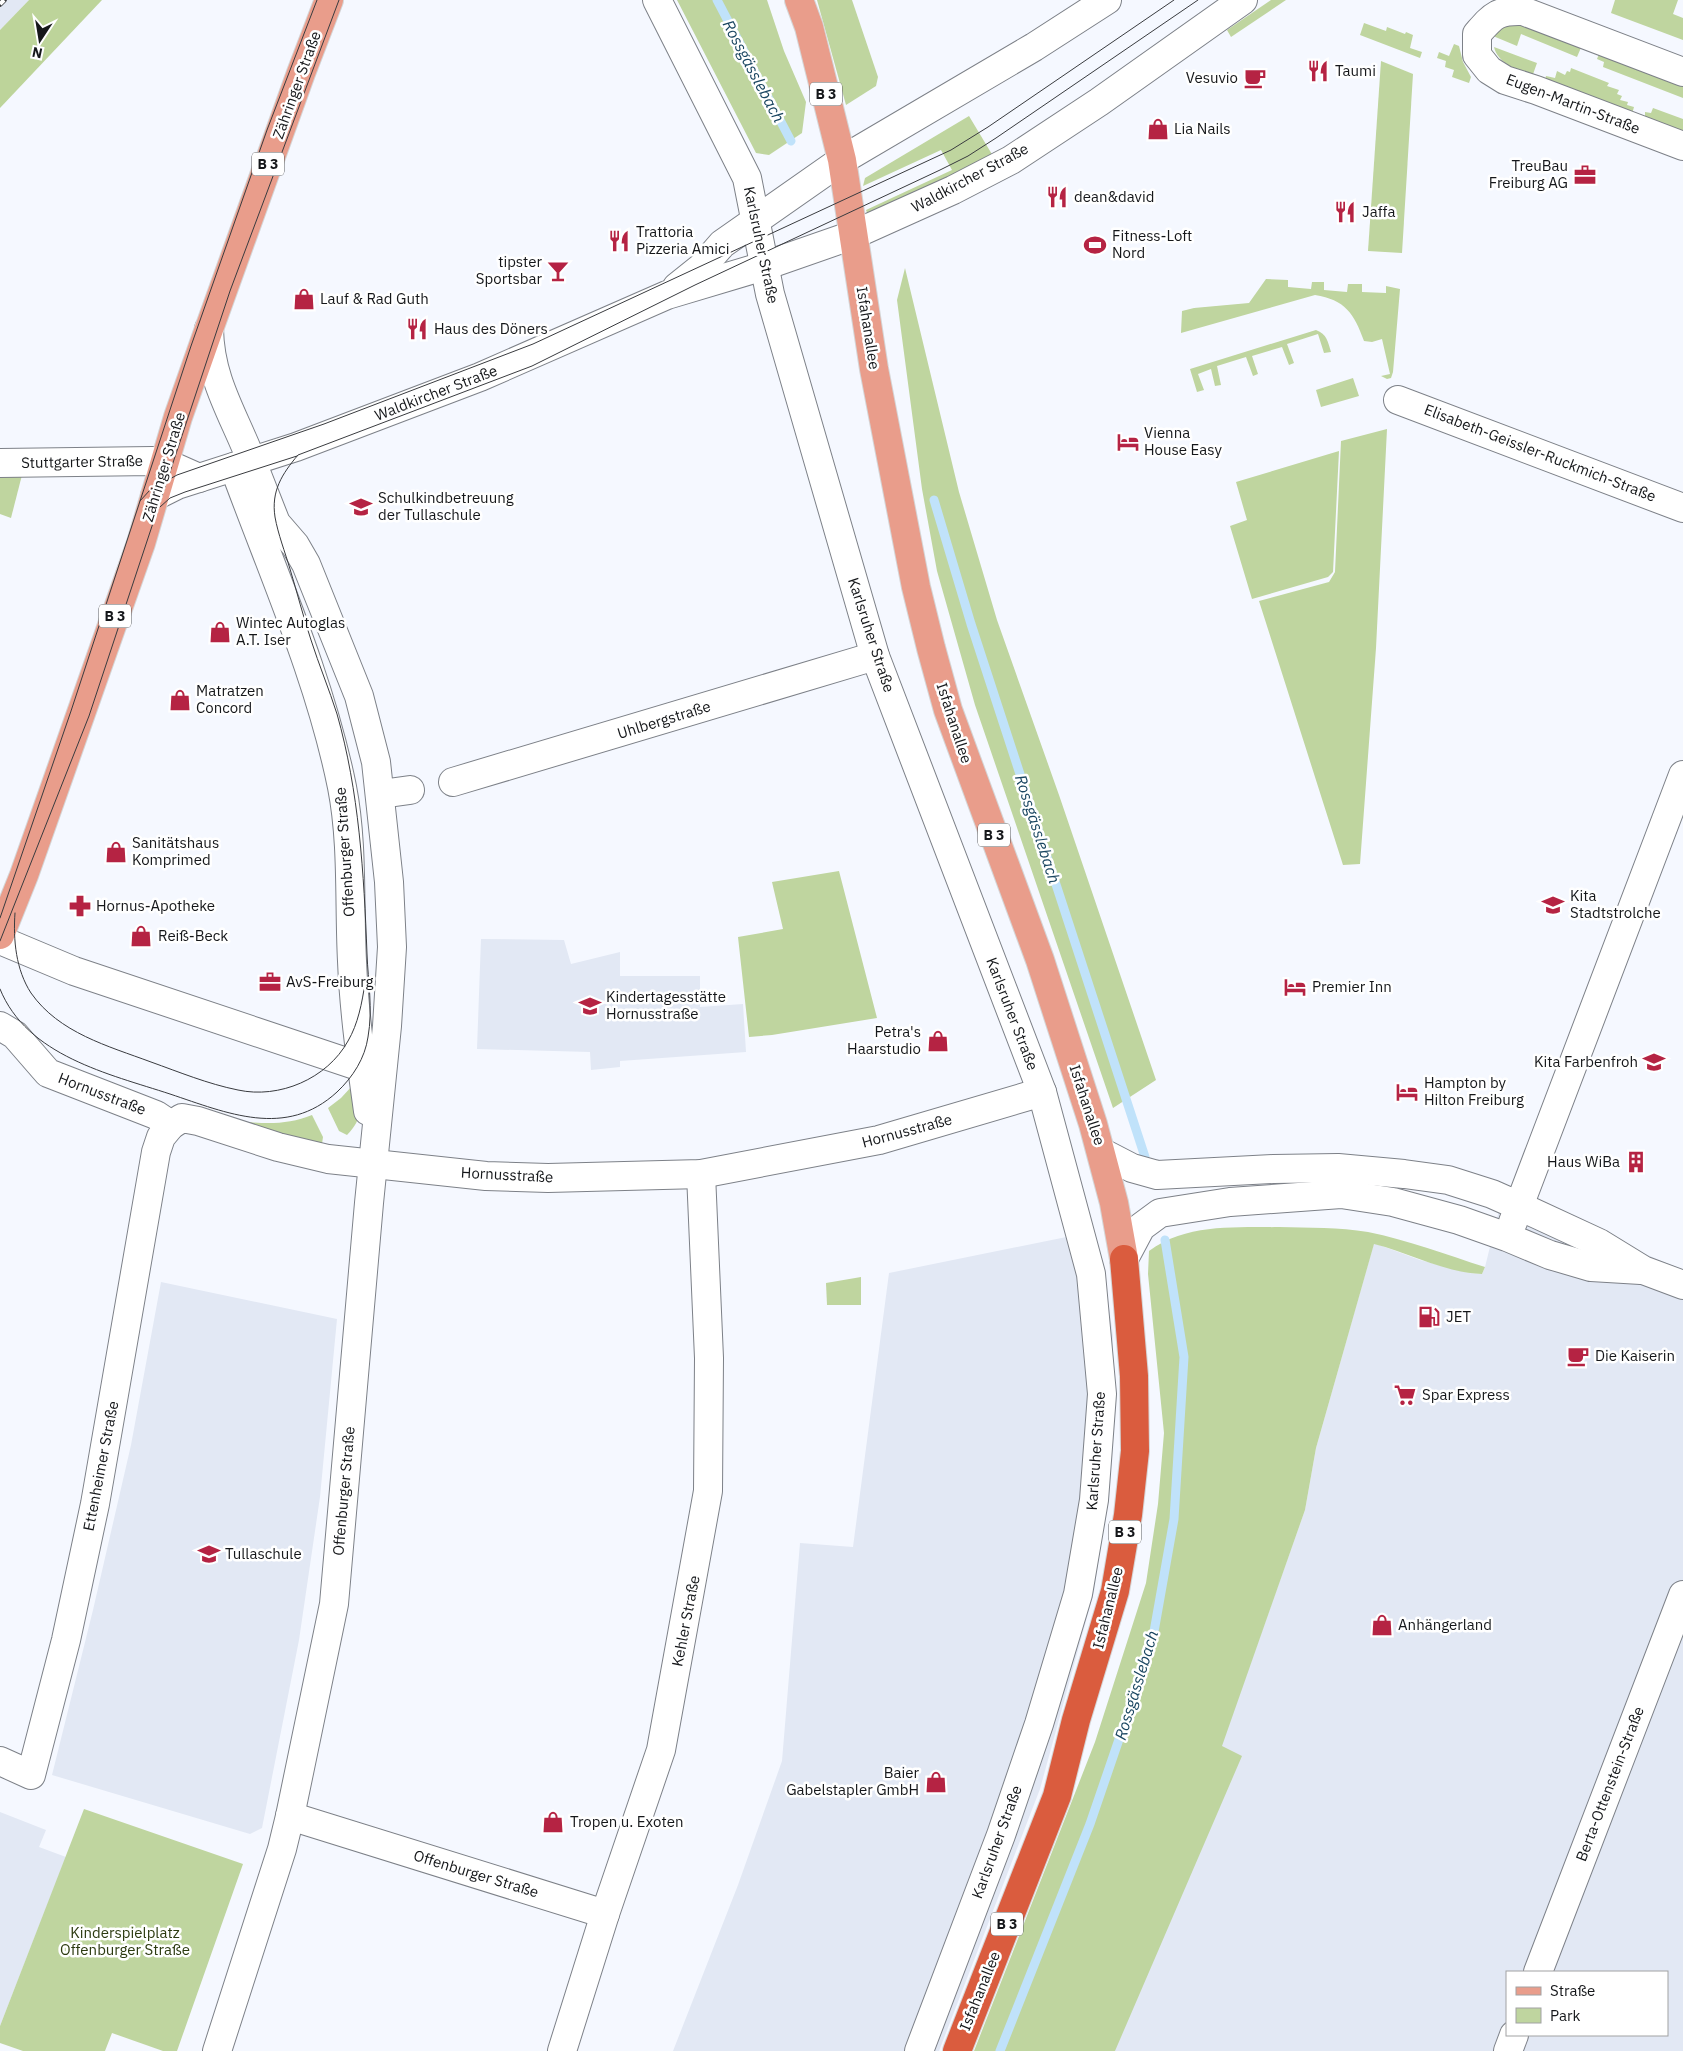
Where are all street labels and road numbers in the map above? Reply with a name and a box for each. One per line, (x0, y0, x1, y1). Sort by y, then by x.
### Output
street label: Zähringer Straße (268, 28, 325, 141)
street label: Eugen-Martin-Straße (1503, 69, 1643, 138)
road number: B 3 (810, 82, 842, 106)
street label: Waldkircher Straße (908, 139, 1031, 216)
road number: B 3 (252, 152, 284, 175)
street label: Karlsruher Straße (740, 185, 783, 305)
street label: Isfahanallee (853, 285, 884, 371)
street label: Waldkircher Straße (372, 360, 500, 425)
street label: Elisabeth-Geissler-Ruckmich-Straße (1422, 399, 1659, 506)
street label: Zähringer Straße (138, 410, 189, 524)
street label: Stuttgarter Straße (21, 451, 143, 472)
street label: Karlsruher Straße (844, 575, 899, 695)
road number: B 3 (99, 604, 131, 628)
street label: Isfahanallee (933, 680, 976, 766)
street label: Uhlbergstraße (615, 696, 713, 743)
street label: Offenburger Straße (330, 787, 359, 917)
road number: B 3 (978, 824, 1010, 846)
street label: Karlsruher Straße (982, 955, 1043, 1073)
street label: Isfahanallee (1066, 1062, 1109, 1148)
street label: Hornusstraße (56, 1068, 149, 1119)
street label: Hornusstraße (860, 1109, 954, 1152)
street label: Hornusstraße (460, 1163, 554, 1186)
street label: Karlsruher Straße (1082, 1391, 1109, 1511)
street label: Ettenheimer Straße (79, 1399, 122, 1533)
street label: Offenburger Straße (328, 1425, 359, 1556)
road number: B 3 (1109, 1520, 1141, 1544)
street label: Isfahanallee (1088, 1565, 1127, 1651)
street label: Kehler Straße (667, 1574, 704, 1668)
street label: Berta-Ottenstein-Straße (1571, 1704, 1648, 1864)
street label: Karlsruher Straße (967, 1783, 1026, 1901)
street label: Offenburger Straße (411, 1845, 541, 1902)
road number: B 3 (991, 1912, 1023, 1936)
street label: Isfahanallee (955, 1948, 1004, 2033)

